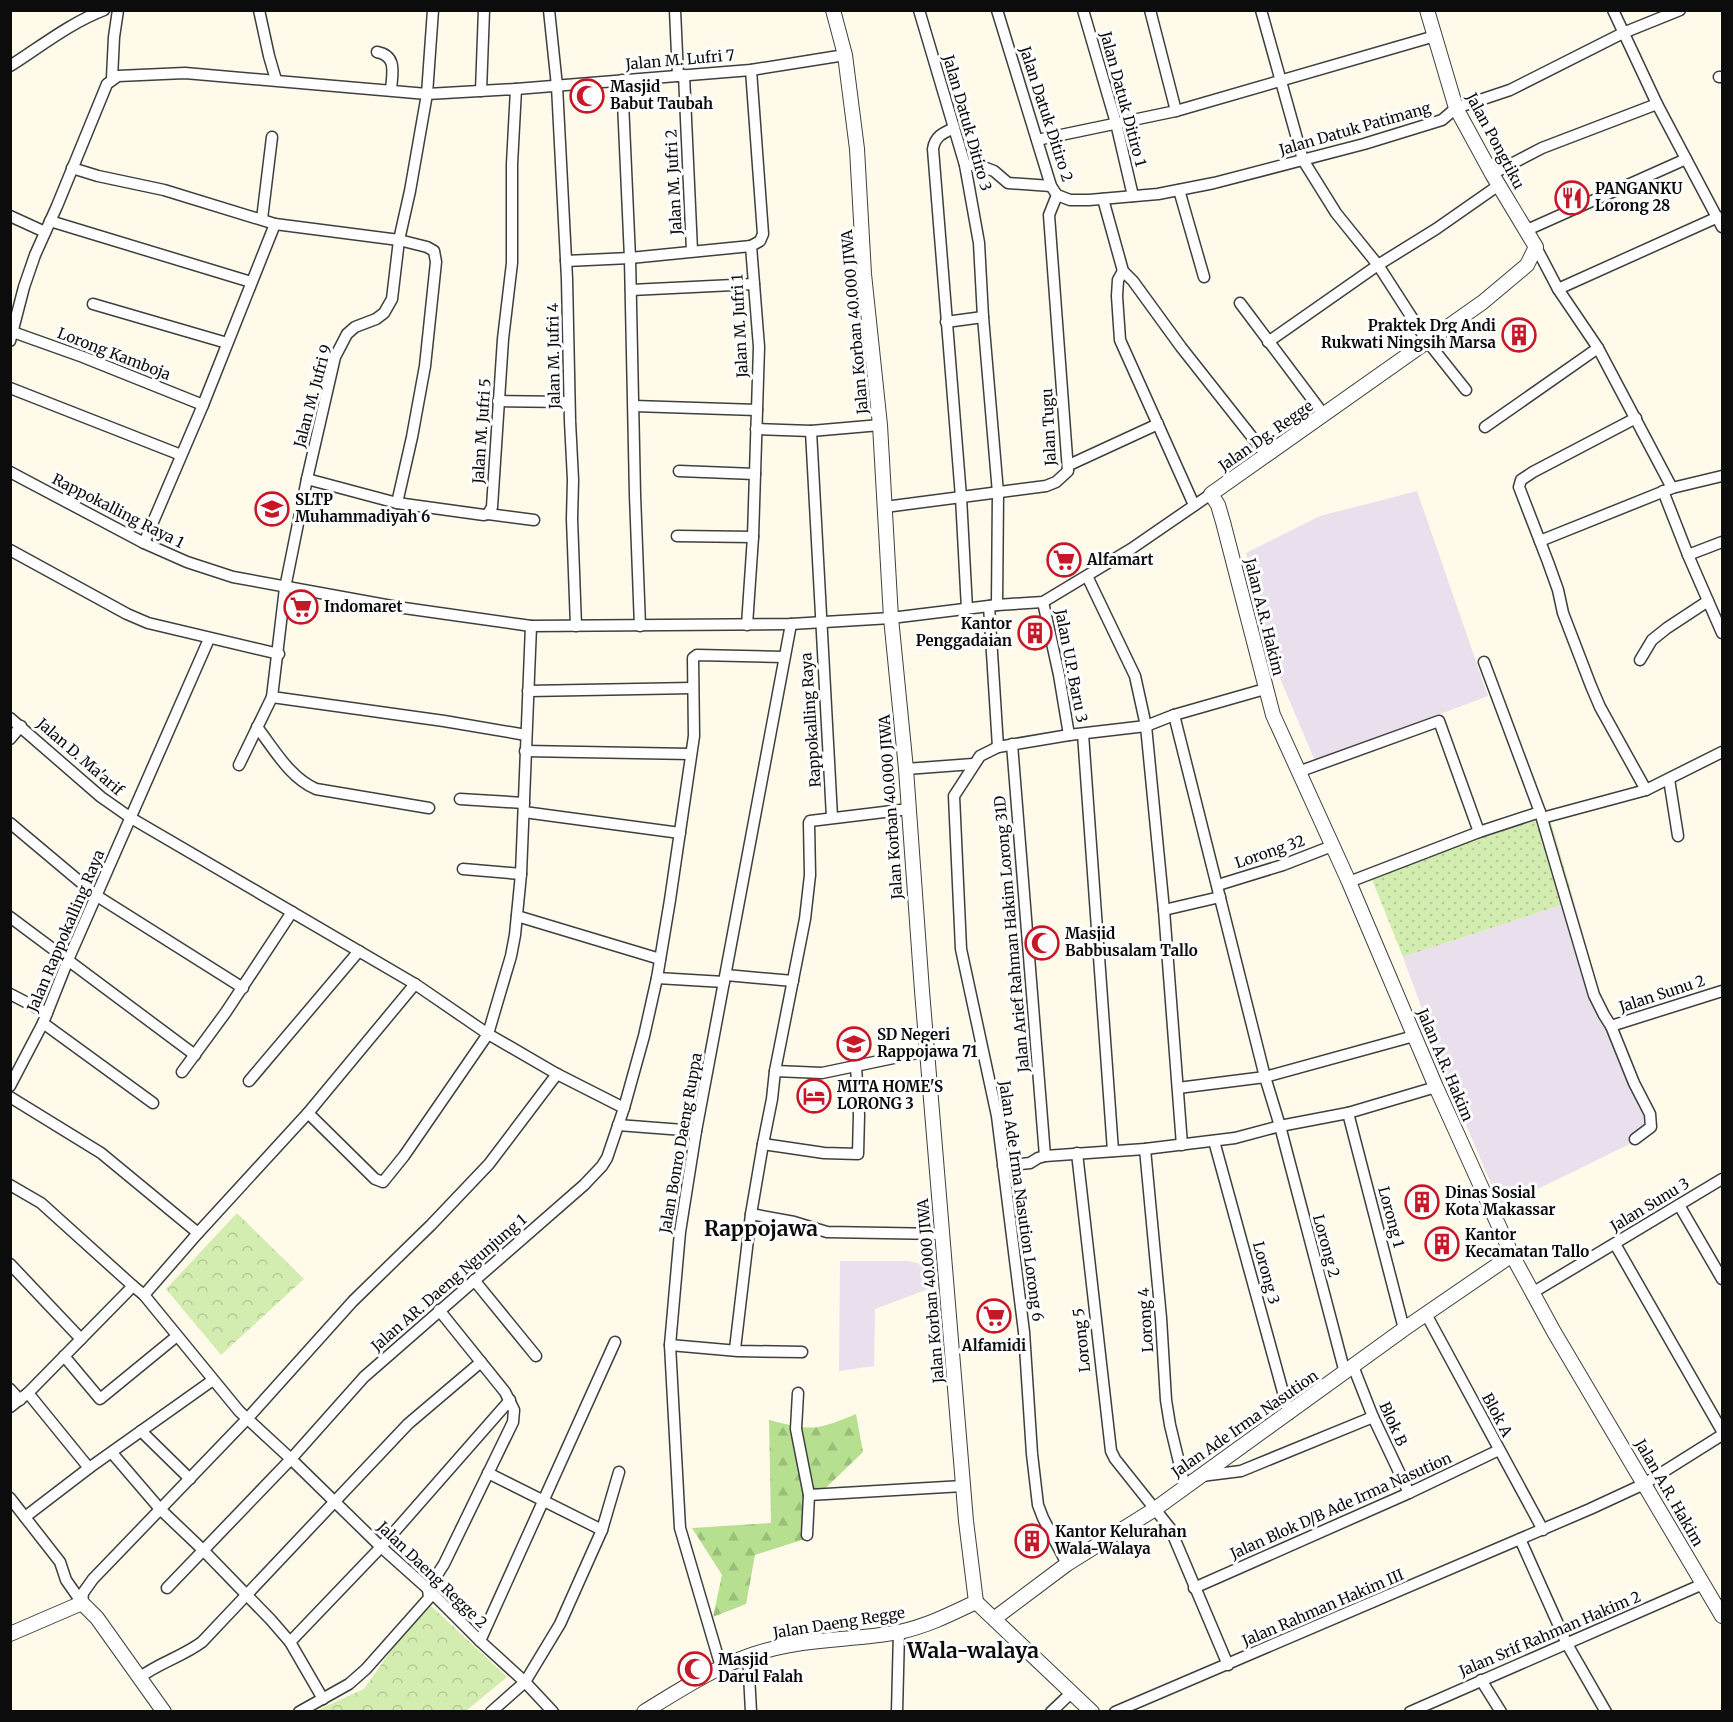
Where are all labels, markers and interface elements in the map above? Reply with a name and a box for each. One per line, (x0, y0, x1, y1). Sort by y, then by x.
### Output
street label: Jalan Datuk Ditiro 1 (1096, 28, 1151, 169)
street label: Jalan Datuk Ditiro 2 (1015, 43, 1077, 184)
street label: Jalan M. Lufri 7 (624, 45, 736, 74)
street label: Jalan Datuk Ditiro 3 (939, 52, 996, 193)
place label: Masjid Babut Taubah (610, 77, 713, 113)
mosque icon: Masjid Babut Taubah (569, 78, 605, 114)
street label: Jalan Pongtiku (1462, 89, 1529, 192)
street label: Jalan Datuk Patimang (1276, 98, 1433, 160)
street label: Jalan M. Jufri 2 (661, 129, 686, 236)
place label: PANGANKU Lorong 28 (1595, 179, 1682, 215)
restaurant icon: PANGANKU Lorong 28 (1554, 180, 1590, 216)
street label: Jalan Korban 40.000 JIWA (837, 229, 872, 416)
street label: Jalan M. Jufri 1 (727, 274, 752, 379)
street label: Jalan M. Jufri 4 (543, 303, 564, 410)
place label: Praktek Drg Andi Rukwati Ningsih Marsa (1321, 316, 1497, 352)
building icon: Praktek Drg Andi Rukwati Ningsih Marsa (1501, 317, 1537, 353)
street label: Lorong Kamboja (55, 323, 173, 384)
street label: Jalan M. Jufri 9 (289, 342, 335, 450)
street label: Jalan M. Jufri 5 (468, 378, 495, 485)
street label: Jalan Tugu (1037, 388, 1060, 467)
street label: Jalan Dg. Regge (1214, 396, 1317, 476)
street label: Rappokalling Raya 1 (49, 469, 187, 552)
place label: SLTP Muhammadiyah 6 (295, 490, 430, 526)
school or university icon: SLTP Muhammadiyah 6 (254, 491, 290, 527)
supermarket icon: Alfamart (1046, 542, 1082, 578)
place label: Alfamart (1086, 550, 1153, 569)
street label: Jalan A.R. Hakim (1240, 555, 1288, 678)
supermarket icon: Indomaret (283, 589, 319, 625)
place label: Indomaret (324, 597, 403, 616)
street label: Jalan U.P. Baru 3 (1051, 607, 1092, 724)
place label: Kantor Penggadaian (916, 614, 1012, 650)
building icon: Kantor Penggadaian (1017, 615, 1053, 651)
street label: Rappokalling Raya (796, 652, 825, 788)
street label: Jalan D. Ma'arif (32, 713, 128, 800)
street label: Jalan Korban 40.000 JIWA (875, 714, 907, 901)
street label: Jalan Arief Rahman Hakim Lorong 31D (990, 795, 1033, 1074)
street label: Lorong 32 (1232, 831, 1307, 872)
street label: Jalan Rappokalling Raya (22, 847, 108, 1016)
place label: Masjid Babbusalam Tallo (1065, 924, 1198, 960)
mosque icon: Masjid Babbusalam Tallo (1024, 925, 1060, 961)
street label: Jalan Sunu 2 (1616, 971, 1707, 1017)
street label: Jalan A.R. Hakim (1413, 1005, 1478, 1124)
place label: SD Negeri Rappojawa 71 (877, 1025, 978, 1061)
school or university icon: SD Negeri Rappojawa 71 (836, 1026, 872, 1062)
street label: Jalan Bonro Daeng Ruppa (655, 1051, 706, 1236)
place label: MITA HOME'S LORONG 3 (837, 1077, 943, 1113)
hotel icon: MITA HOME'S LORONG 3 (796, 1078, 832, 1114)
street label: Jalan Ade Irma Nasution Lorong 6 (995, 1078, 1048, 1322)
street label: Jalan Sunu 3 (1606, 1174, 1693, 1236)
place label: Dinas Sosial Kota Makassar (1445, 1183, 1556, 1219)
street label: Lorong 1 (1374, 1184, 1409, 1250)
building icon: Dinas Sosial Kota Makassar (1404, 1184, 1440, 1220)
street label: Jalan Korban 40.000 JIWA (913, 1198, 948, 1385)
street label: Jalan AR. Daeng Ngunjung 1 (366, 1210, 530, 1356)
street label: Lorong 2 (1309, 1212, 1344, 1280)
district label: Rappojawa (704, 1215, 818, 1242)
place label: Kantor Kecamatan Tallo (1465, 1225, 1589, 1261)
building icon: Kantor Kecamatan Tallo (1424, 1226, 1460, 1262)
street label: Lorong 3 (1249, 1239, 1284, 1306)
street label: Lorong 4 (1134, 1287, 1157, 1353)
supermarket icon: Alfamidi (976, 1298, 1012, 1334)
street label: Lorong 5 (1069, 1307, 1094, 1373)
place label: Alfamidi (961, 1336, 1026, 1355)
street label: Jalan Ade Irma Nasution (1167, 1366, 1322, 1482)
street label: Blok A (1478, 1390, 1517, 1440)
street label: Blok B (1375, 1399, 1412, 1449)
street label: Jalan A.R. Hakim (1631, 1435, 1708, 1550)
street label: Jalan Blok D/B Ade Irma Nasution (1226, 1448, 1455, 1564)
street label: Jalan Daeng Regge 2 (373, 1517, 491, 1632)
place label: Kantor Kelurahan Wala-Walaya (1054, 1522, 1187, 1558)
building icon: Kantor Kelurahan Wala-Walaya (1014, 1523, 1050, 1559)
street label: Jalan Rahman Hakim III (1238, 1565, 1407, 1651)
street label: Jalan Srif Rahman Hakim 2 (1455, 1587, 1644, 1681)
street label: Jalan Daeng Regge (771, 1603, 906, 1642)
district label: Wala-walaya (906, 1637, 1039, 1664)
place label: Masjid Darul Falah (718, 1650, 803, 1686)
mosque icon: Masjid Darul Falah (677, 1651, 713, 1687)

